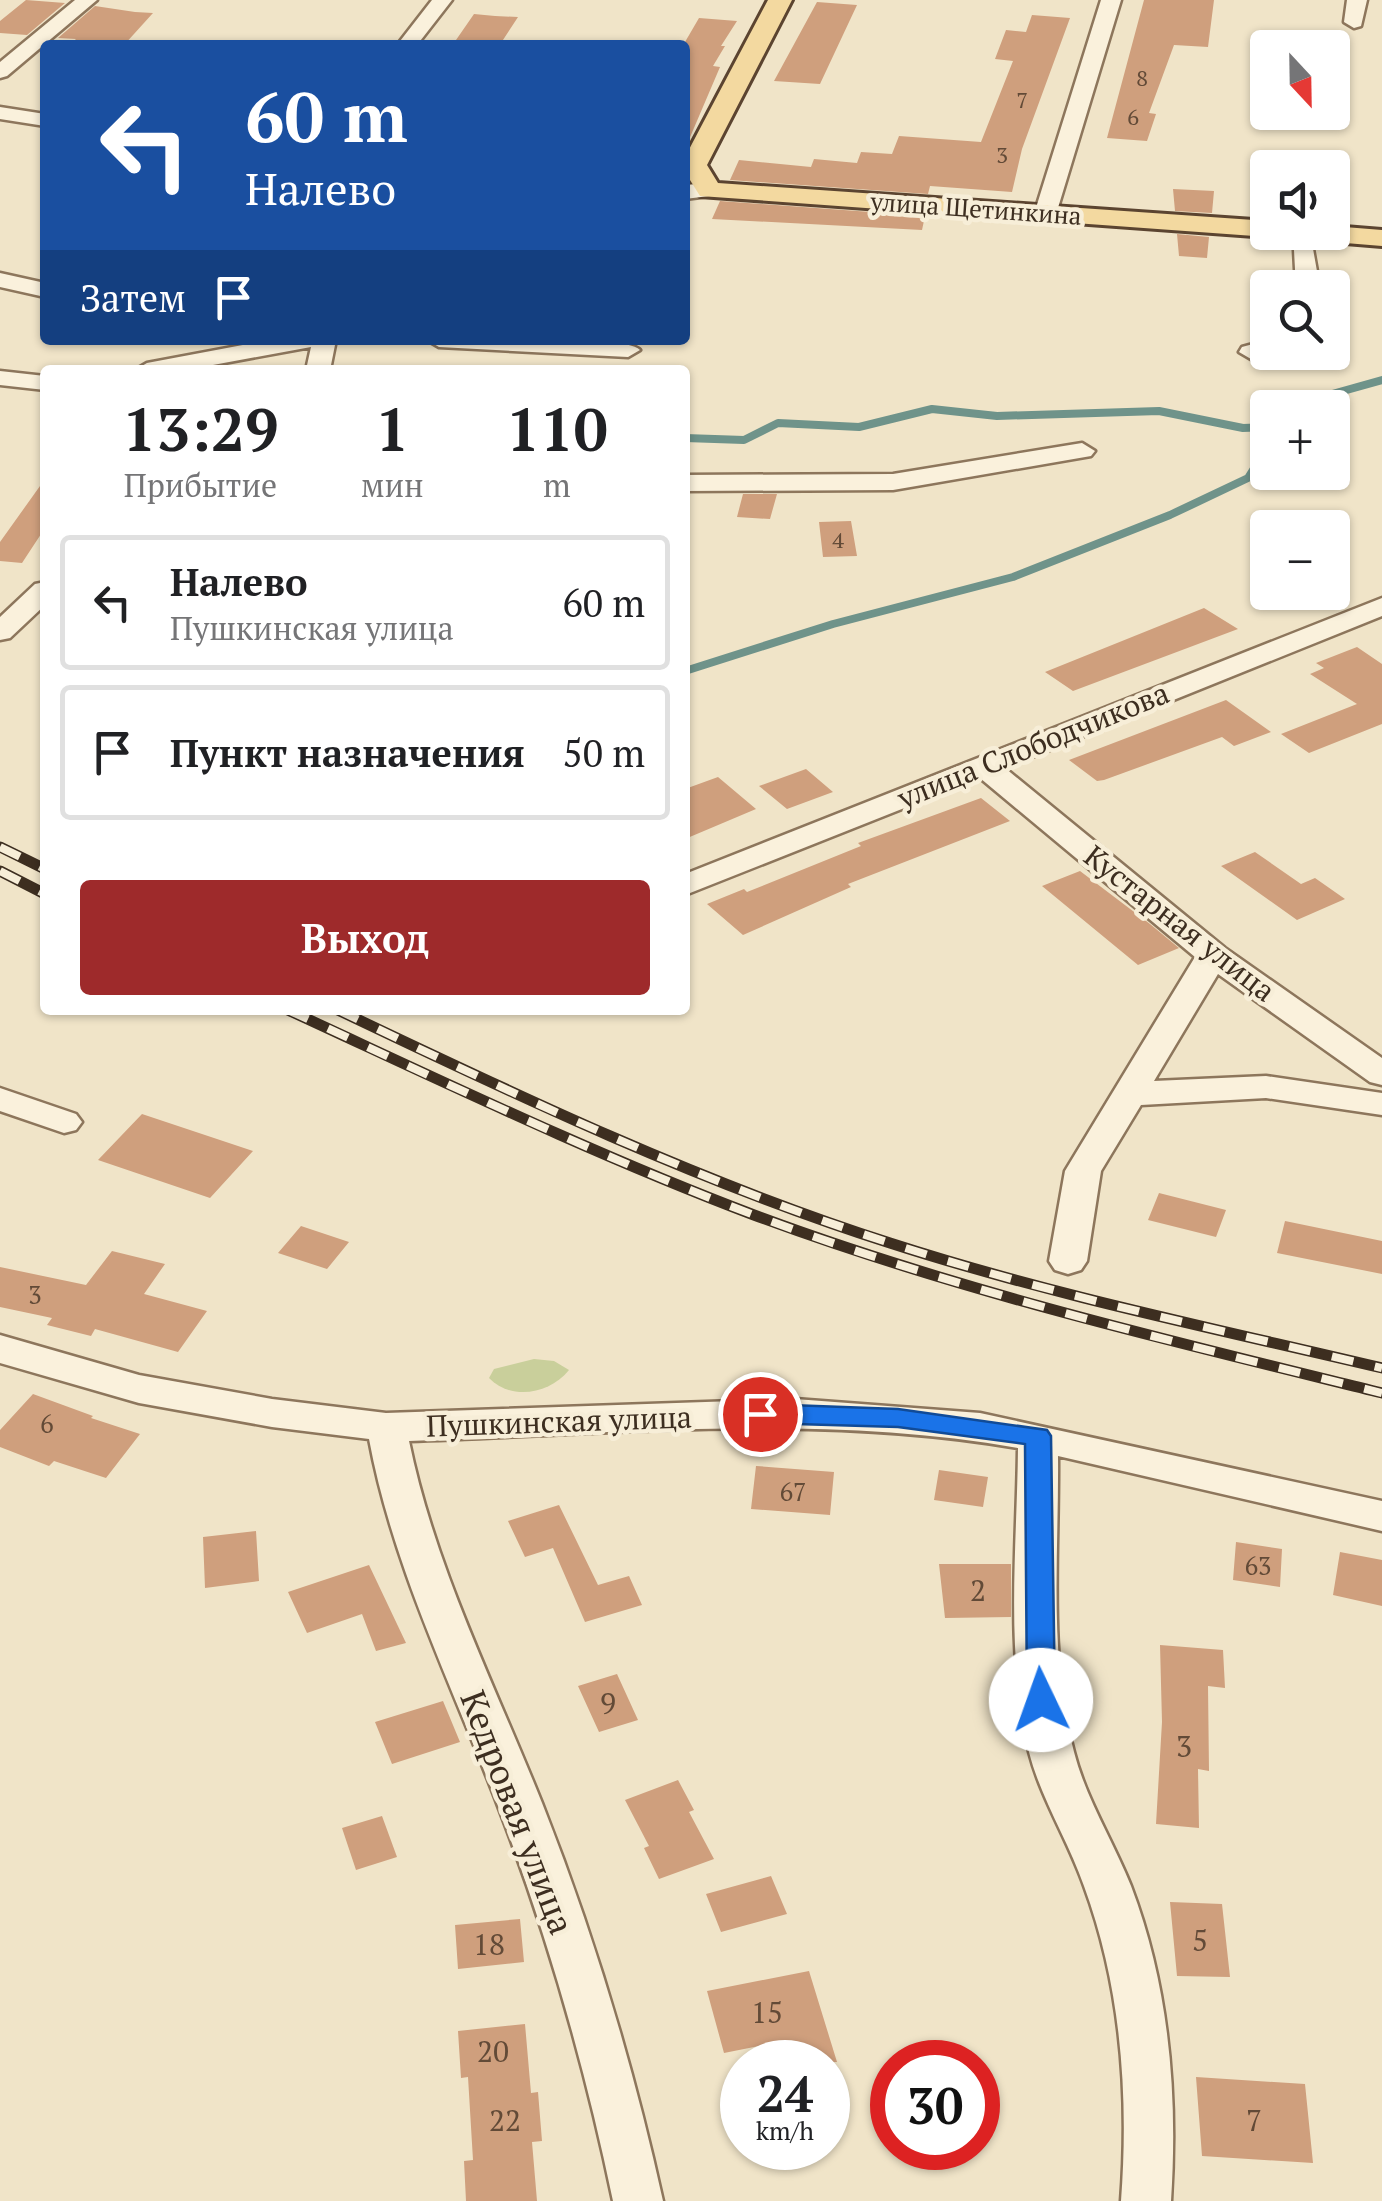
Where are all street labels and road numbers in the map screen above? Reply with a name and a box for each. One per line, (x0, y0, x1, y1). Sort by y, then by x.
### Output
street label: улица Щетинкина (868, 184, 1083, 232)
street label: улица Слободчикова (890, 672, 1175, 818)
street label: Кустарная улица (1076, 836, 1284, 1010)
street label: Пушкинская улица (425, 1396, 693, 1446)
street label: Кедровая улица (450, 1684, 586, 1940)

